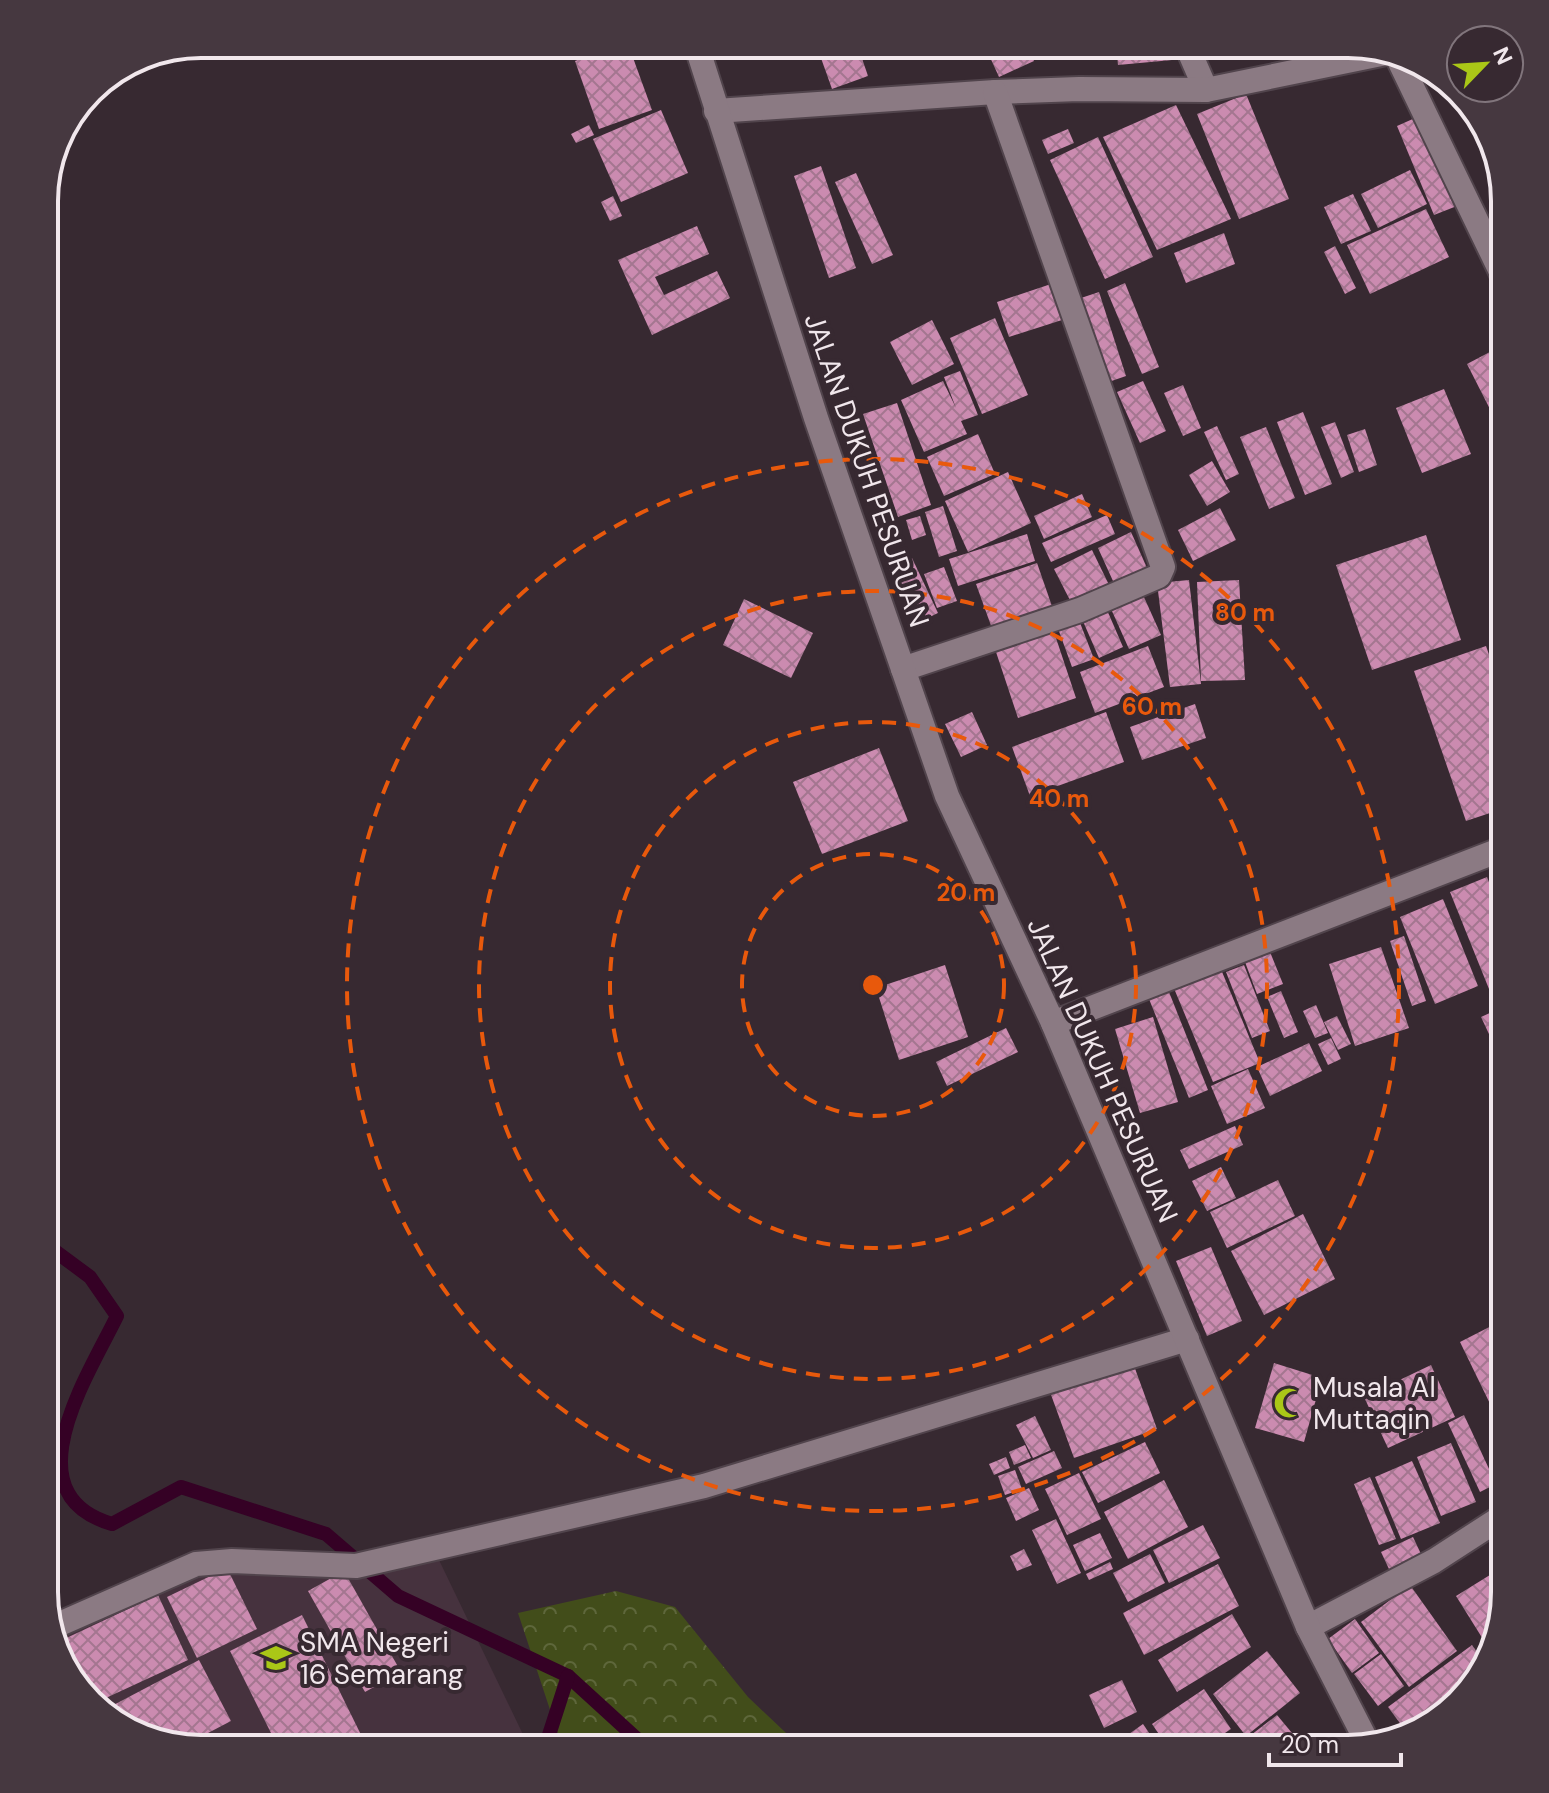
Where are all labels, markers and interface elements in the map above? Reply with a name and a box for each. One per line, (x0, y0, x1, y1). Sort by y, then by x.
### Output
north arrow (1445, 24, 1525, 104)
text: N (1486, 42, 1519, 69)
street label: JALAN DUKUH PESURUAN (795, 308, 938, 632)
text: 80 m (1215, 597, 1275, 628)
text: 60 m (1122, 691, 1182, 722)
text: 40 m (1029, 783, 1089, 814)
text: 20 m (937, 877, 995, 908)
street label: JALAN DUKUH PESURUAN (1019, 912, 1186, 1228)
centre of rings (859, 971, 887, 999)
place label: Musala Al Muttaqin (1313, 1369, 1436, 1438)
mosque icon: Musala Al Muttaqin (1272, 1386, 1306, 1420)
place label: SMA Negeri 16 Semarang (300, 1624, 463, 1693)
school or university icon: SMA Negeri 16 Semarang (259, 1641, 293, 1675)
scale bar (1269, 1717, 1401, 1767)
text: 20 m (1281, 1729, 1339, 1760)

